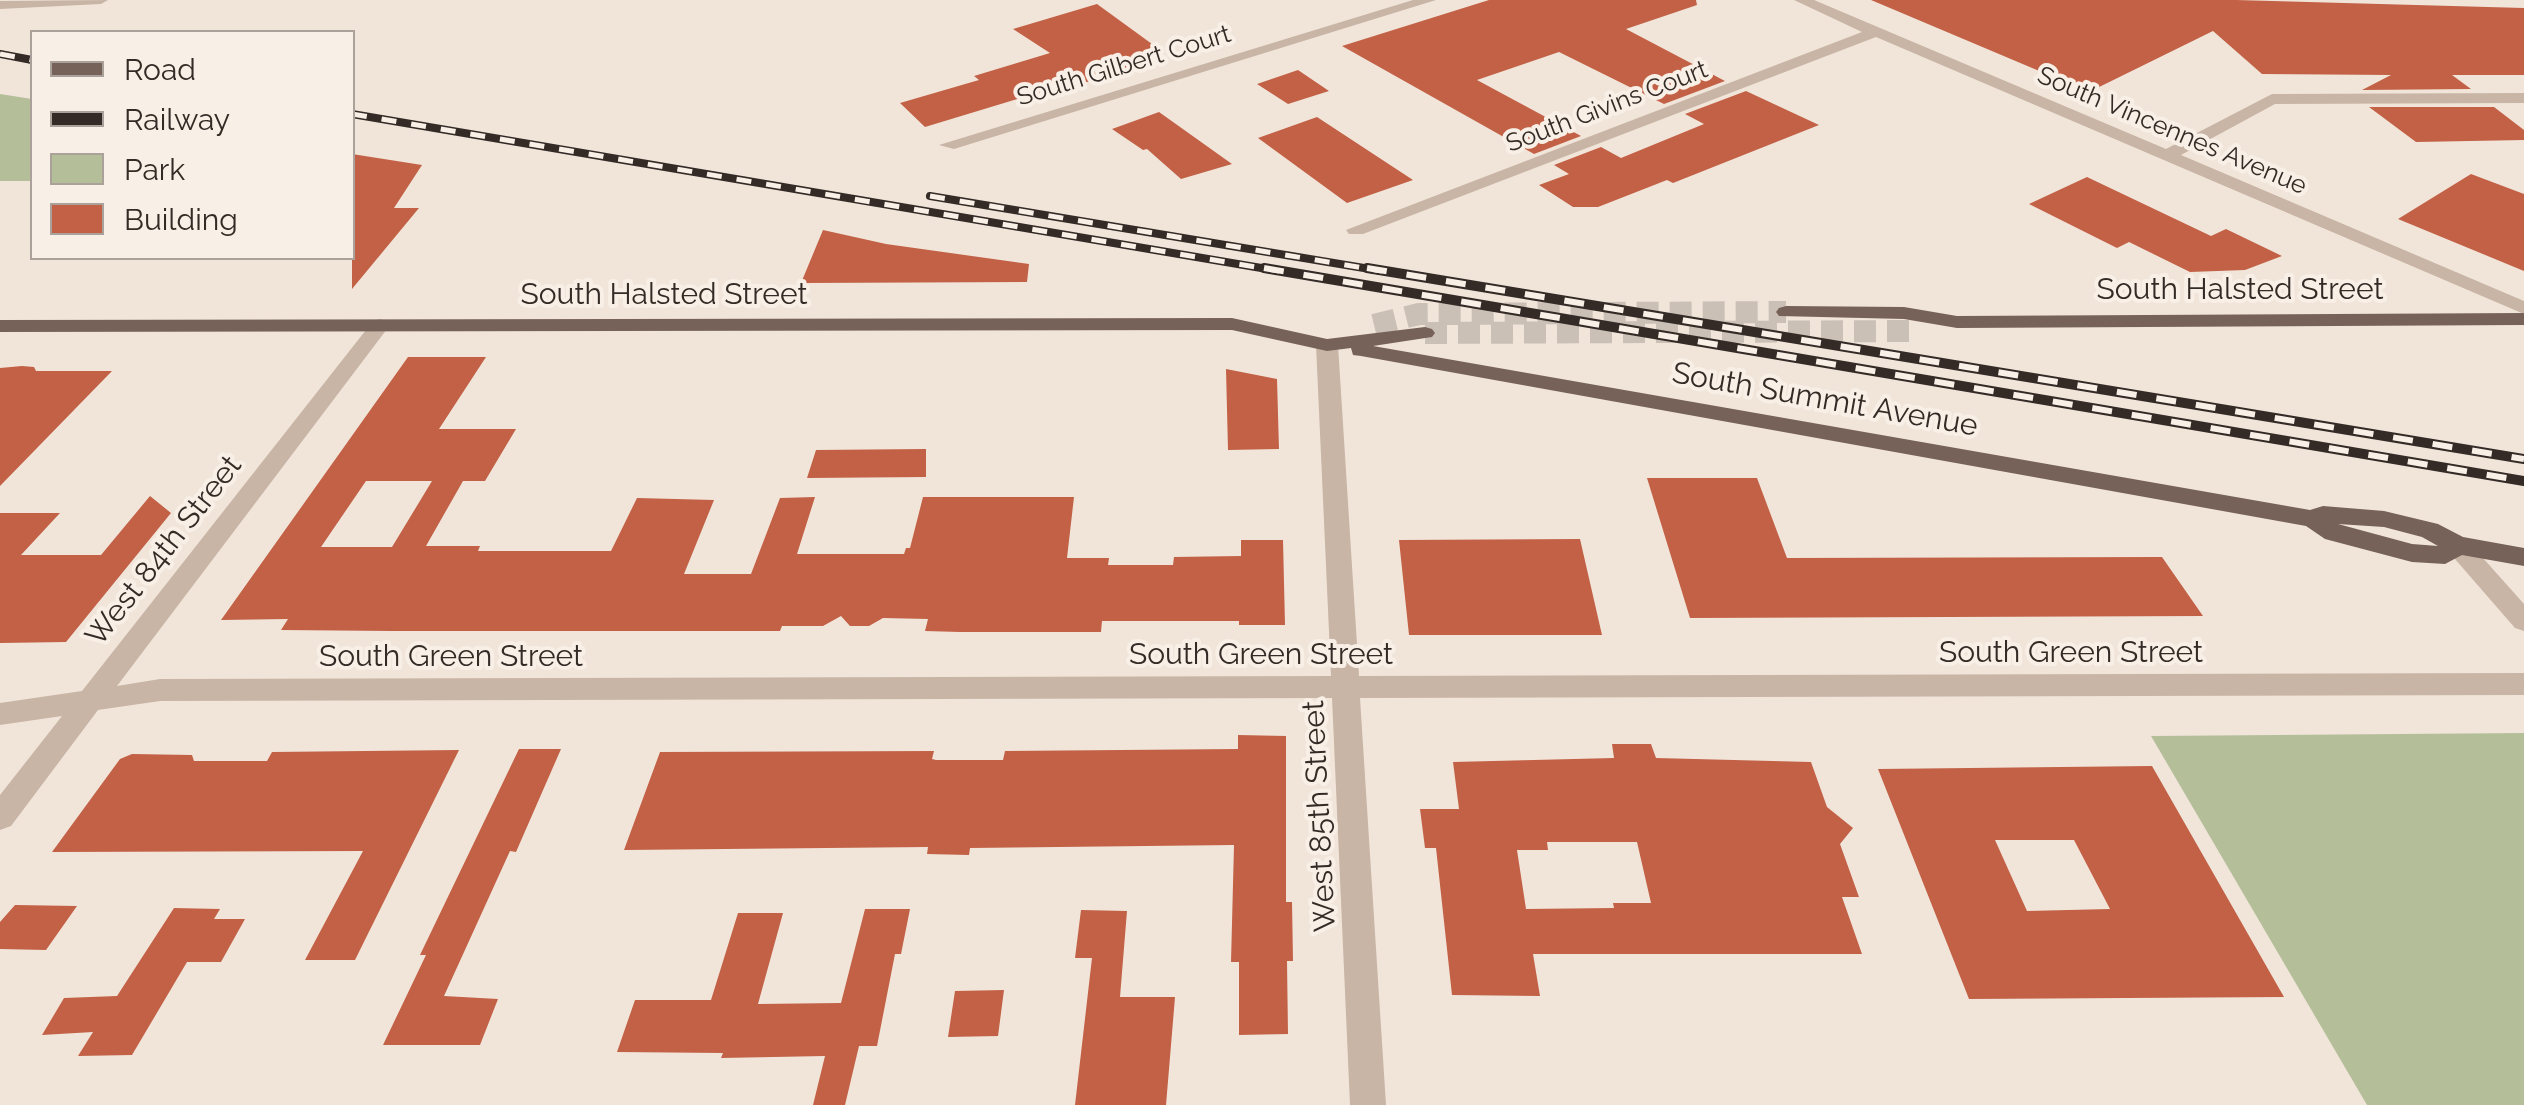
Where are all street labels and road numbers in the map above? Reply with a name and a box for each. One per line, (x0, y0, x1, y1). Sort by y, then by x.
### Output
street label: South Gilbert Court (1013, 19, 1235, 113)
street label: South Givins Court (1502, 55, 1712, 159)
street label: South Vincennes Avenue (2033, 61, 2311, 201)
street label: South Halsted Street (2097, 272, 2383, 308)
street label: South Halsted Street (521, 277, 807, 313)
street label: South Summit Avenue (1669, 355, 1981, 445)
street label: West 84th Street (78, 449, 250, 653)
street label: South Green Street (1939, 635, 2203, 671)
street label: South Green Street (1129, 637, 1393, 673)
street label: South Green Street (319, 639, 583, 675)
street label: West 85th Street (1296, 699, 1344, 933)

